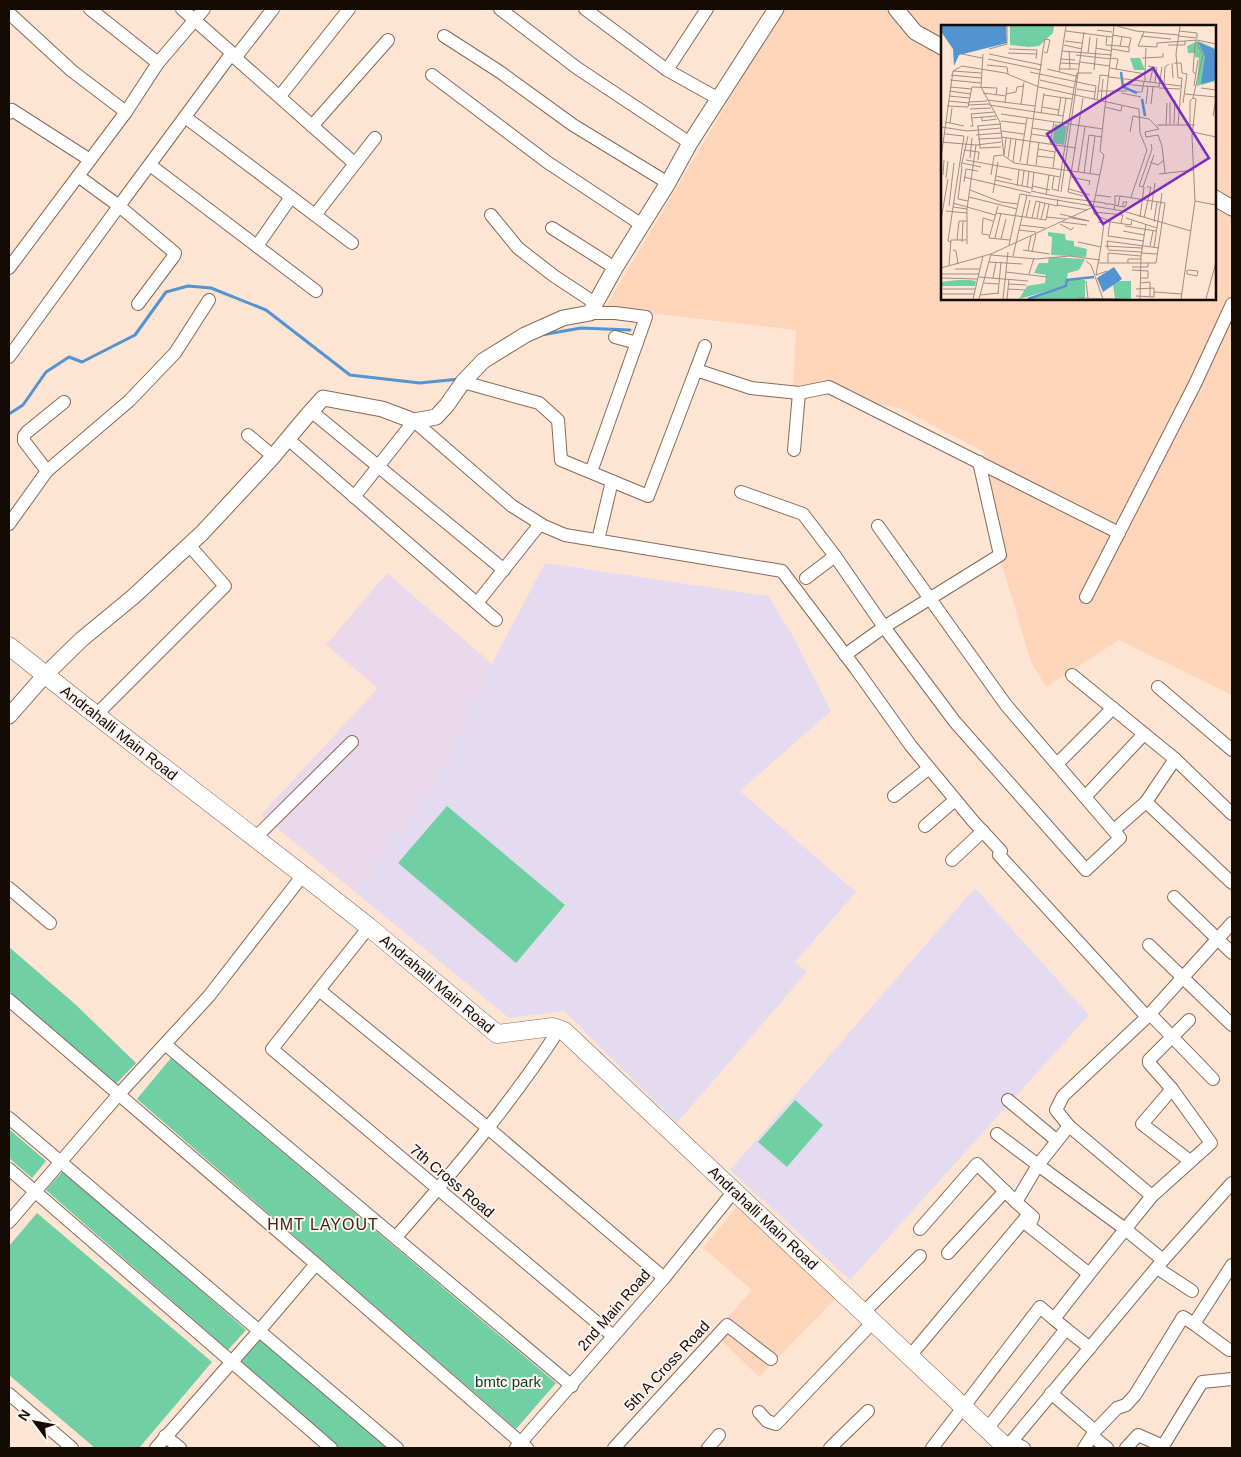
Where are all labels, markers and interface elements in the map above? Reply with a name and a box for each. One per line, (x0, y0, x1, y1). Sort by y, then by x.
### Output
inset map (941, 25, 1216, 300)
street label: Andrahalli Main Road (58, 682, 181, 783)
street label: Andrahalli Main Road (377, 931, 498, 1036)
street label: 7th Cross Road (407, 1141, 498, 1221)
street label: Andrahalli Main Road (705, 1163, 822, 1273)
district label: HMT LAYOUT (267, 1216, 379, 1233)
street label: 2nd Main Road (574, 1266, 653, 1354)
street label: 5th A Cross Road (621, 1317, 713, 1414)
park label: bmtc park (475, 1373, 541, 1390)
north arrow (10, 1397, 60, 1447)
text: N (15, 1407, 33, 1424)

